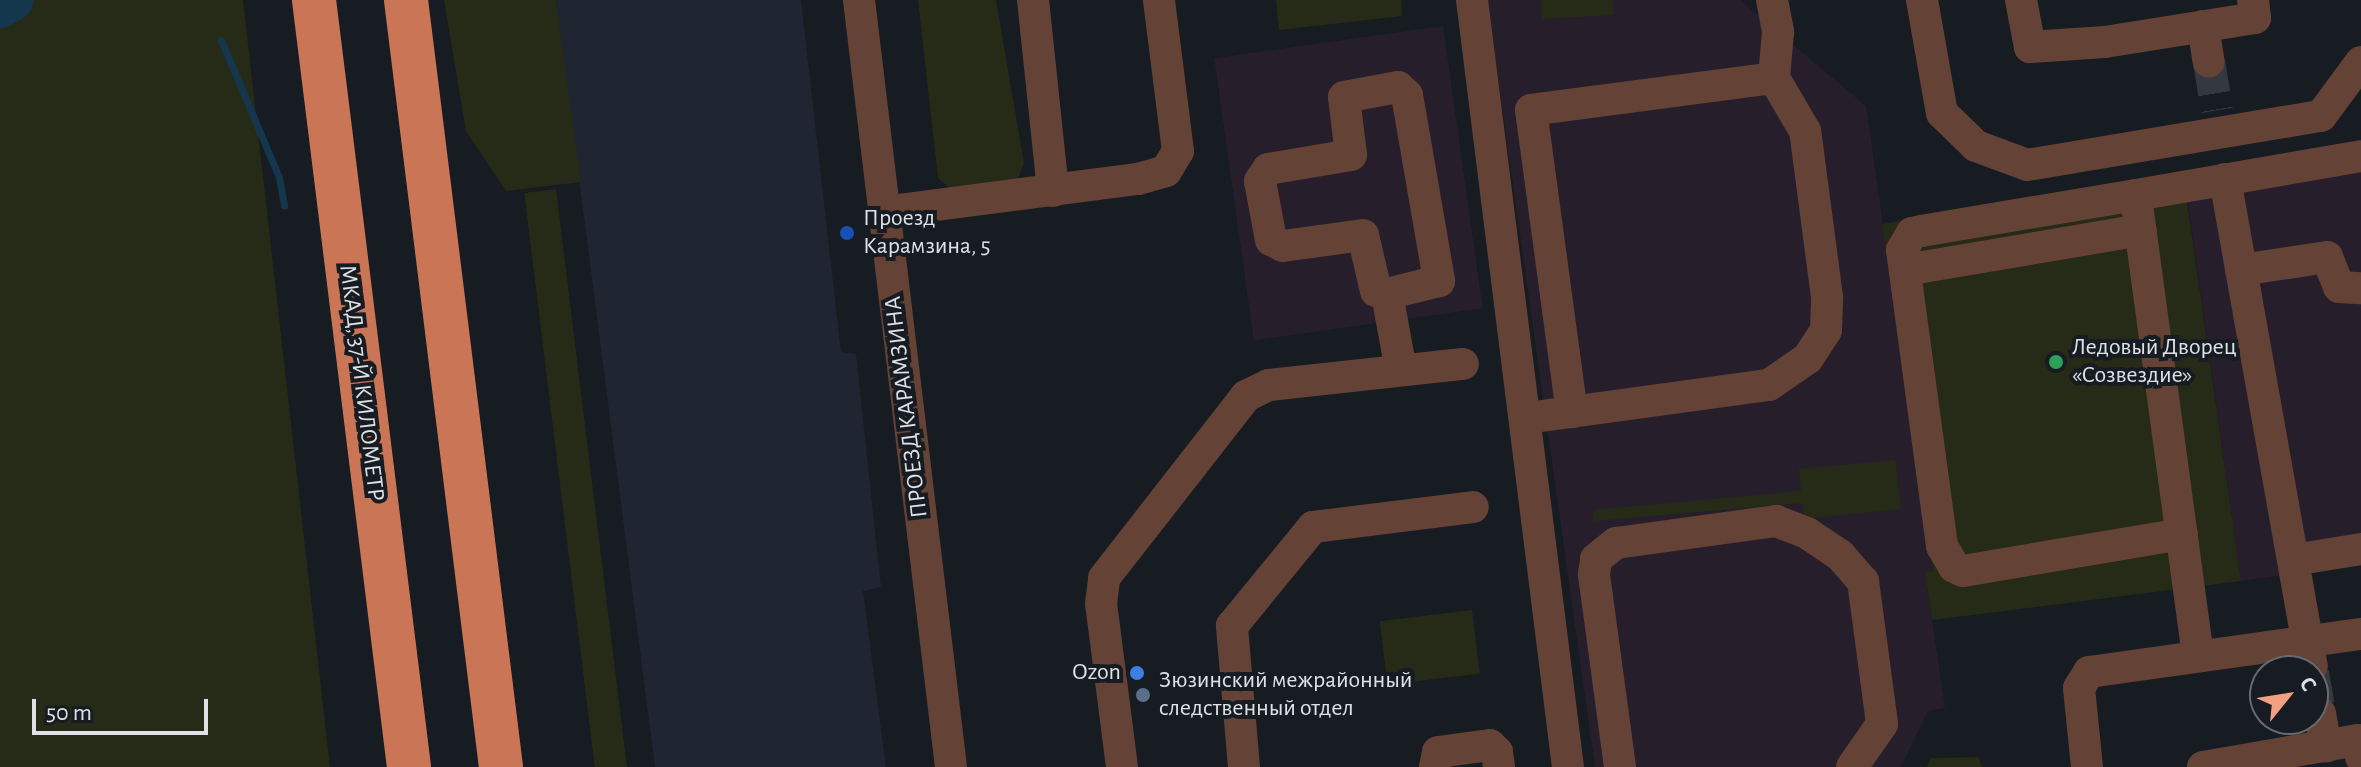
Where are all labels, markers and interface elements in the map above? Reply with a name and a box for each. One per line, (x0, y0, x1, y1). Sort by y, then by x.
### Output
place label: Проезд Карамзина, 5 (863, 205, 990, 261)
marker: Проезд Карамзина, 5 (838, 224, 856, 242)
street label: МКАД, 37-Й КИЛОМЕТР (332, 263, 390, 503)
street label: ПРОЕЗД КАРАМЗИНА (879, 294, 935, 520)
place label: Ледовый Дворец «Созвездие» (2072, 334, 2237, 390)
marker: Ледовый Дворец «Созвездие» (2047, 353, 2065, 371)
north arrow (2249, 655, 2329, 735)
place label: Ozon (1072, 659, 1121, 687)
marker: Ozon (1128, 664, 1146, 682)
place label: Зюзинский межрайонный следственный отдел (1159, 667, 1412, 723)
text: С (2295, 673, 2321, 695)
scale bar (36, 683, 212, 733)
marker: Зюзинский межрайонный следственный отдел (1134, 686, 1152, 704)
text: 50 m (46, 701, 92, 725)

